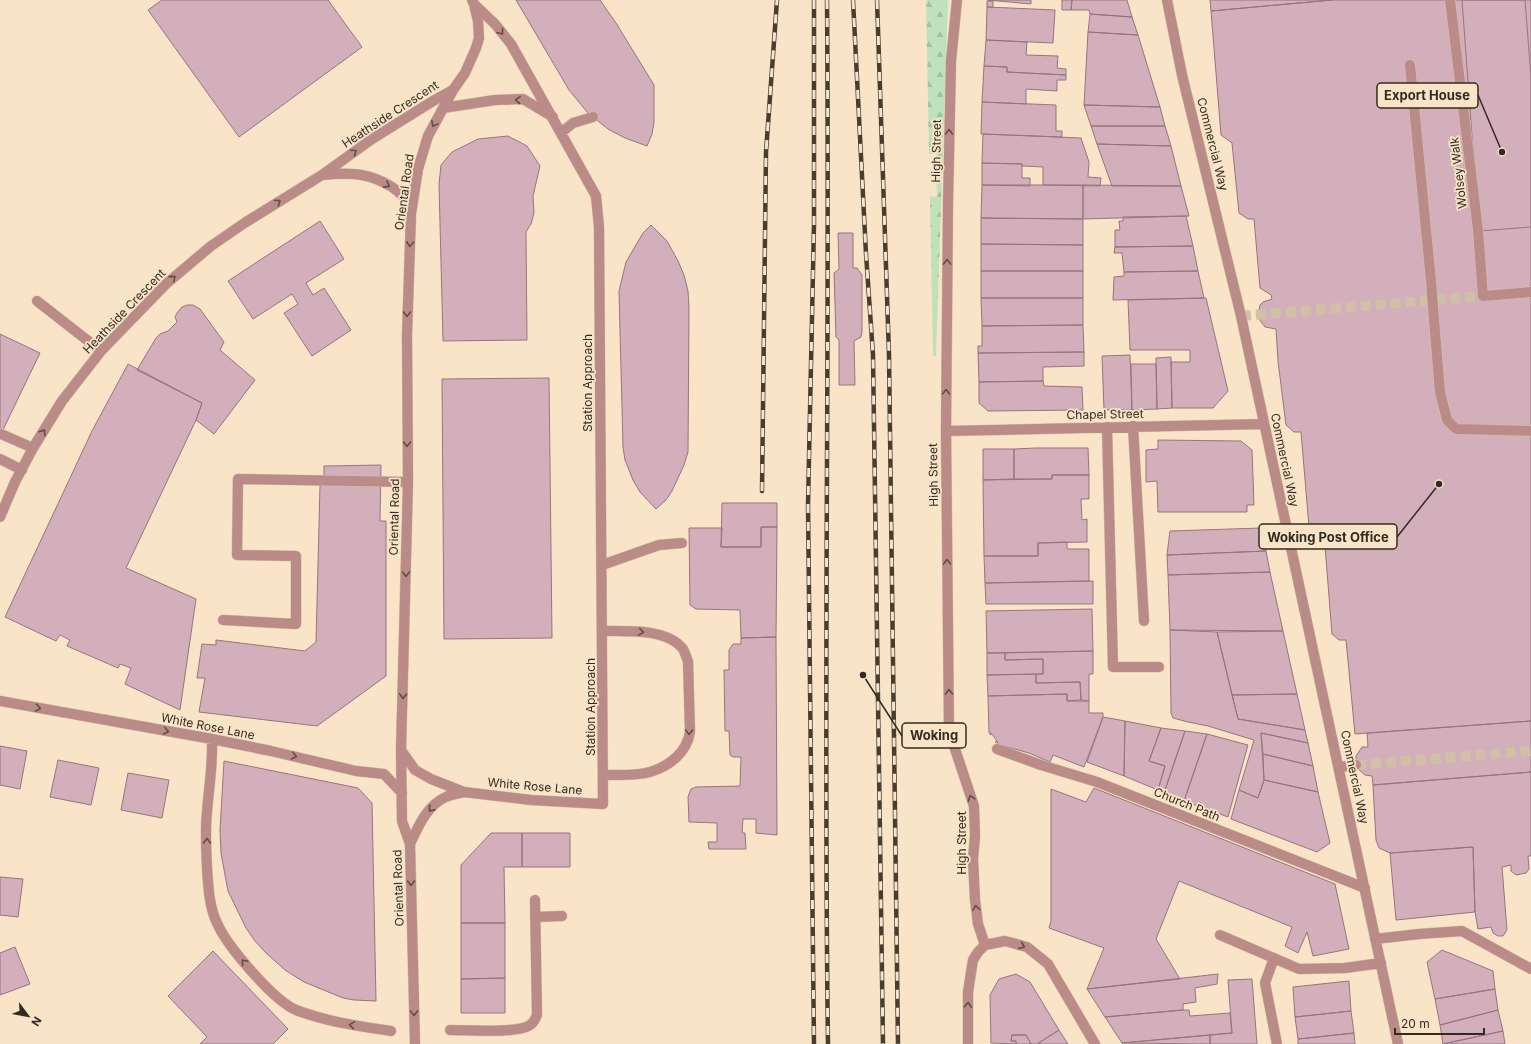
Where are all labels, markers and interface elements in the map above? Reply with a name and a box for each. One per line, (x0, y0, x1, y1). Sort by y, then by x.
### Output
one-way arrow (497, 27, 504, 34)
street label: Heathside Crescent (339, 77, 441, 151)
callout: Export House (1377, 83, 1478, 108)
text: Export House (1384, 87, 1470, 103)
one-way arrow (515, 96, 521, 104)
street label: Commercial Way (1194, 96, 1232, 192)
street label: High Street (928, 119, 944, 183)
one-way arrow (432, 120, 439, 127)
one-way arrow (945, 129, 954, 135)
street label: Wolsey Walk (1446, 136, 1470, 210)
one-way arrow (350, 149, 357, 157)
street label: Oriental Road (391, 153, 417, 231)
one-way arrow (383, 180, 390, 188)
one-way arrow (274, 200, 281, 207)
one-way arrow (405, 241, 414, 247)
one-way arrow (943, 259, 951, 265)
street label: Heathside Crescent (80, 265, 168, 357)
one-way arrow (168, 275, 176, 282)
one-way arrow (403, 311, 411, 317)
street label: Station Approach (580, 334, 595, 432)
one-way arrow (942, 389, 950, 395)
street label: Chapel Street (1066, 406, 1144, 422)
street label: Commercial Way (1268, 412, 1302, 509)
one-way arrow (38, 429, 46, 436)
one-way arrow (403, 441, 411, 447)
street label: High Street (925, 443, 941, 507)
street label: Oriental Road (386, 478, 402, 556)
callout: Woking Post Office (1259, 524, 1397, 549)
text: Woking Post Office (1267, 529, 1389, 545)
one-way arrow (943, 559, 951, 565)
one-way arrow (402, 571, 410, 577)
one-way arrow (638, 627, 644, 636)
street label: Station Approach (583, 658, 598, 756)
one-way arrow (945, 689, 953, 695)
one-way arrow (399, 693, 407, 699)
one-way arrow (35, 703, 41, 712)
street label: White Rose Lane (160, 710, 256, 742)
callout: Woking (902, 723, 966, 748)
one-way arrow (163, 726, 169, 735)
text: Woking (910, 727, 958, 743)
one-way arrow (685, 729, 693, 735)
street label: Commercial Way (1338, 729, 1372, 826)
one-way arrow (291, 752, 297, 760)
street label: White Rose Lane (487, 774, 583, 798)
street label: Church Path (1152, 784, 1222, 824)
one-way arrow (967, 794, 976, 801)
one-way arrow (428, 805, 435, 812)
street label: High Street (954, 811, 969, 875)
one-way arrow (203, 838, 211, 844)
street label: Oriental Road (389, 849, 407, 927)
one-way arrow (407, 880, 416, 886)
one-way arrow (972, 905, 981, 911)
one-way arrow (1018, 941, 1026, 949)
one-way arrow (241, 959, 248, 966)
north arrow (8, 996, 48, 1036)
one-way arrow (963, 1002, 972, 1008)
one-way arrow (410, 1010, 419, 1016)
scale bar (1395, 1010, 1484, 1036)
text: N (28, 1014, 45, 1029)
text: 20 m (1401, 1016, 1430, 1031)
one-way arrow (349, 1021, 355, 1030)

